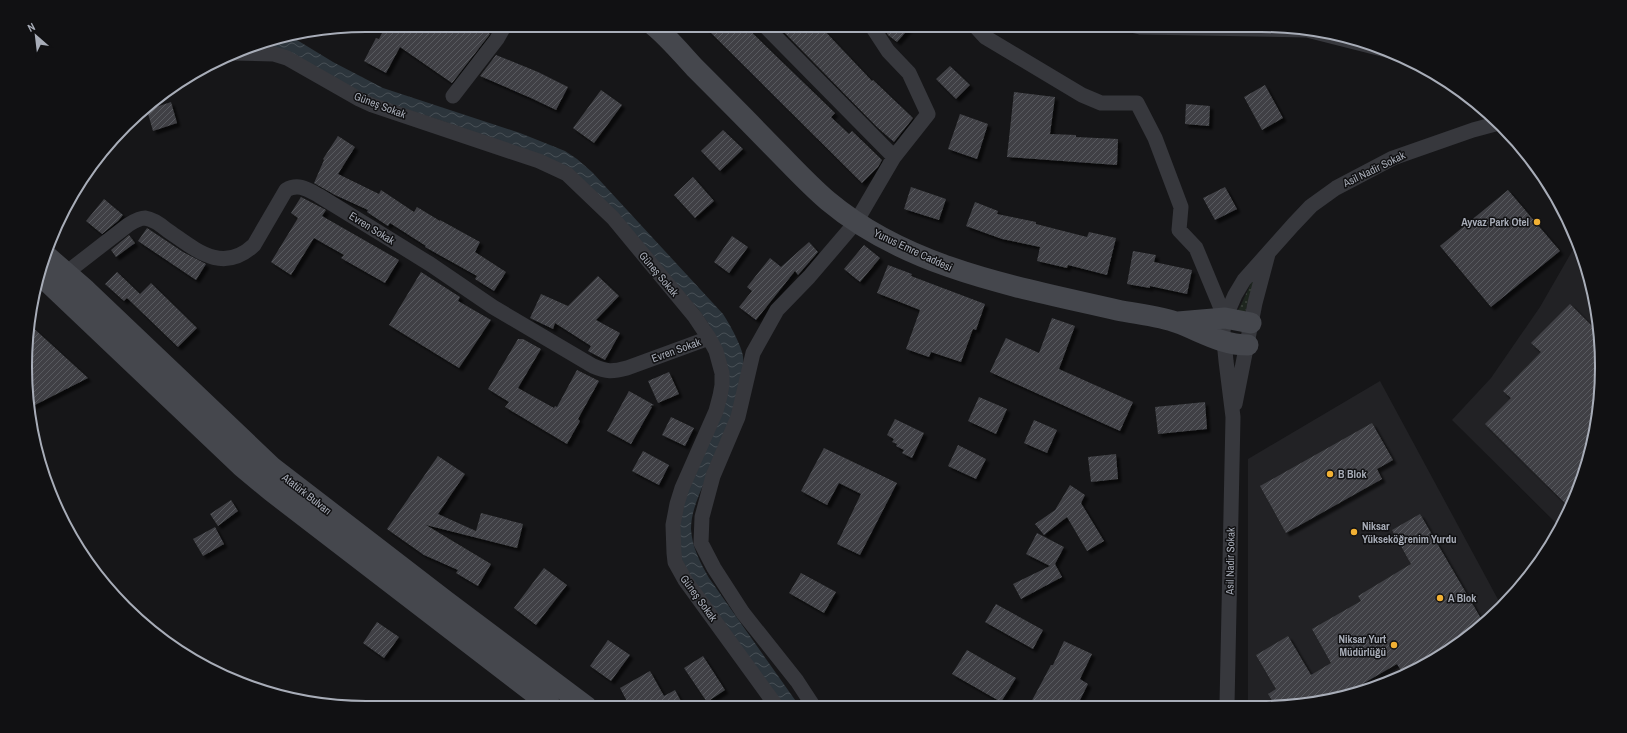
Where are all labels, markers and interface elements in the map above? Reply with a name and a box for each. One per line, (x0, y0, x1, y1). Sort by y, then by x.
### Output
north arrow (16, 16, 56, 56)
text: N (25, 19, 37, 35)
street label: Güneş Sokak (352, 89, 408, 121)
street label: Asil Nadir Sokak (1340, 148, 1408, 190)
street label: Evren Sokak (347, 209, 398, 248)
place label: Ayvaz Park Otel (1461, 215, 1529, 229)
marker: Ayvaz Park Otel (1532, 217, 1542, 227)
street label: Yunus Emre Caddesi (871, 226, 955, 274)
street label: Güneş Sokak (636, 249, 682, 300)
street label: Evren Sokak (650, 335, 703, 365)
place label: B Blok (1338, 467, 1368, 481)
marker: B Blok (1325, 469, 1335, 479)
street label: Atatürk Bulvarı (279, 470, 335, 518)
place label: Niksar Yükseköğrenim Yurdu (1362, 519, 1457, 546)
street label: Asil Nadir Sokak (1222, 527, 1238, 596)
marker: Niksar Yükseköğrenim Yurdu (1349, 527, 1359, 537)
street label: Güneş Sokak (677, 572, 721, 624)
place label: A Blok (1448, 591, 1477, 605)
marker: A Blok (1435, 593, 1445, 603)
place label: Niksar Yurt Müdürlüğü (1339, 632, 1386, 659)
marker: Niksar Yurt Müdürlüğü (1389, 640, 1399, 650)

